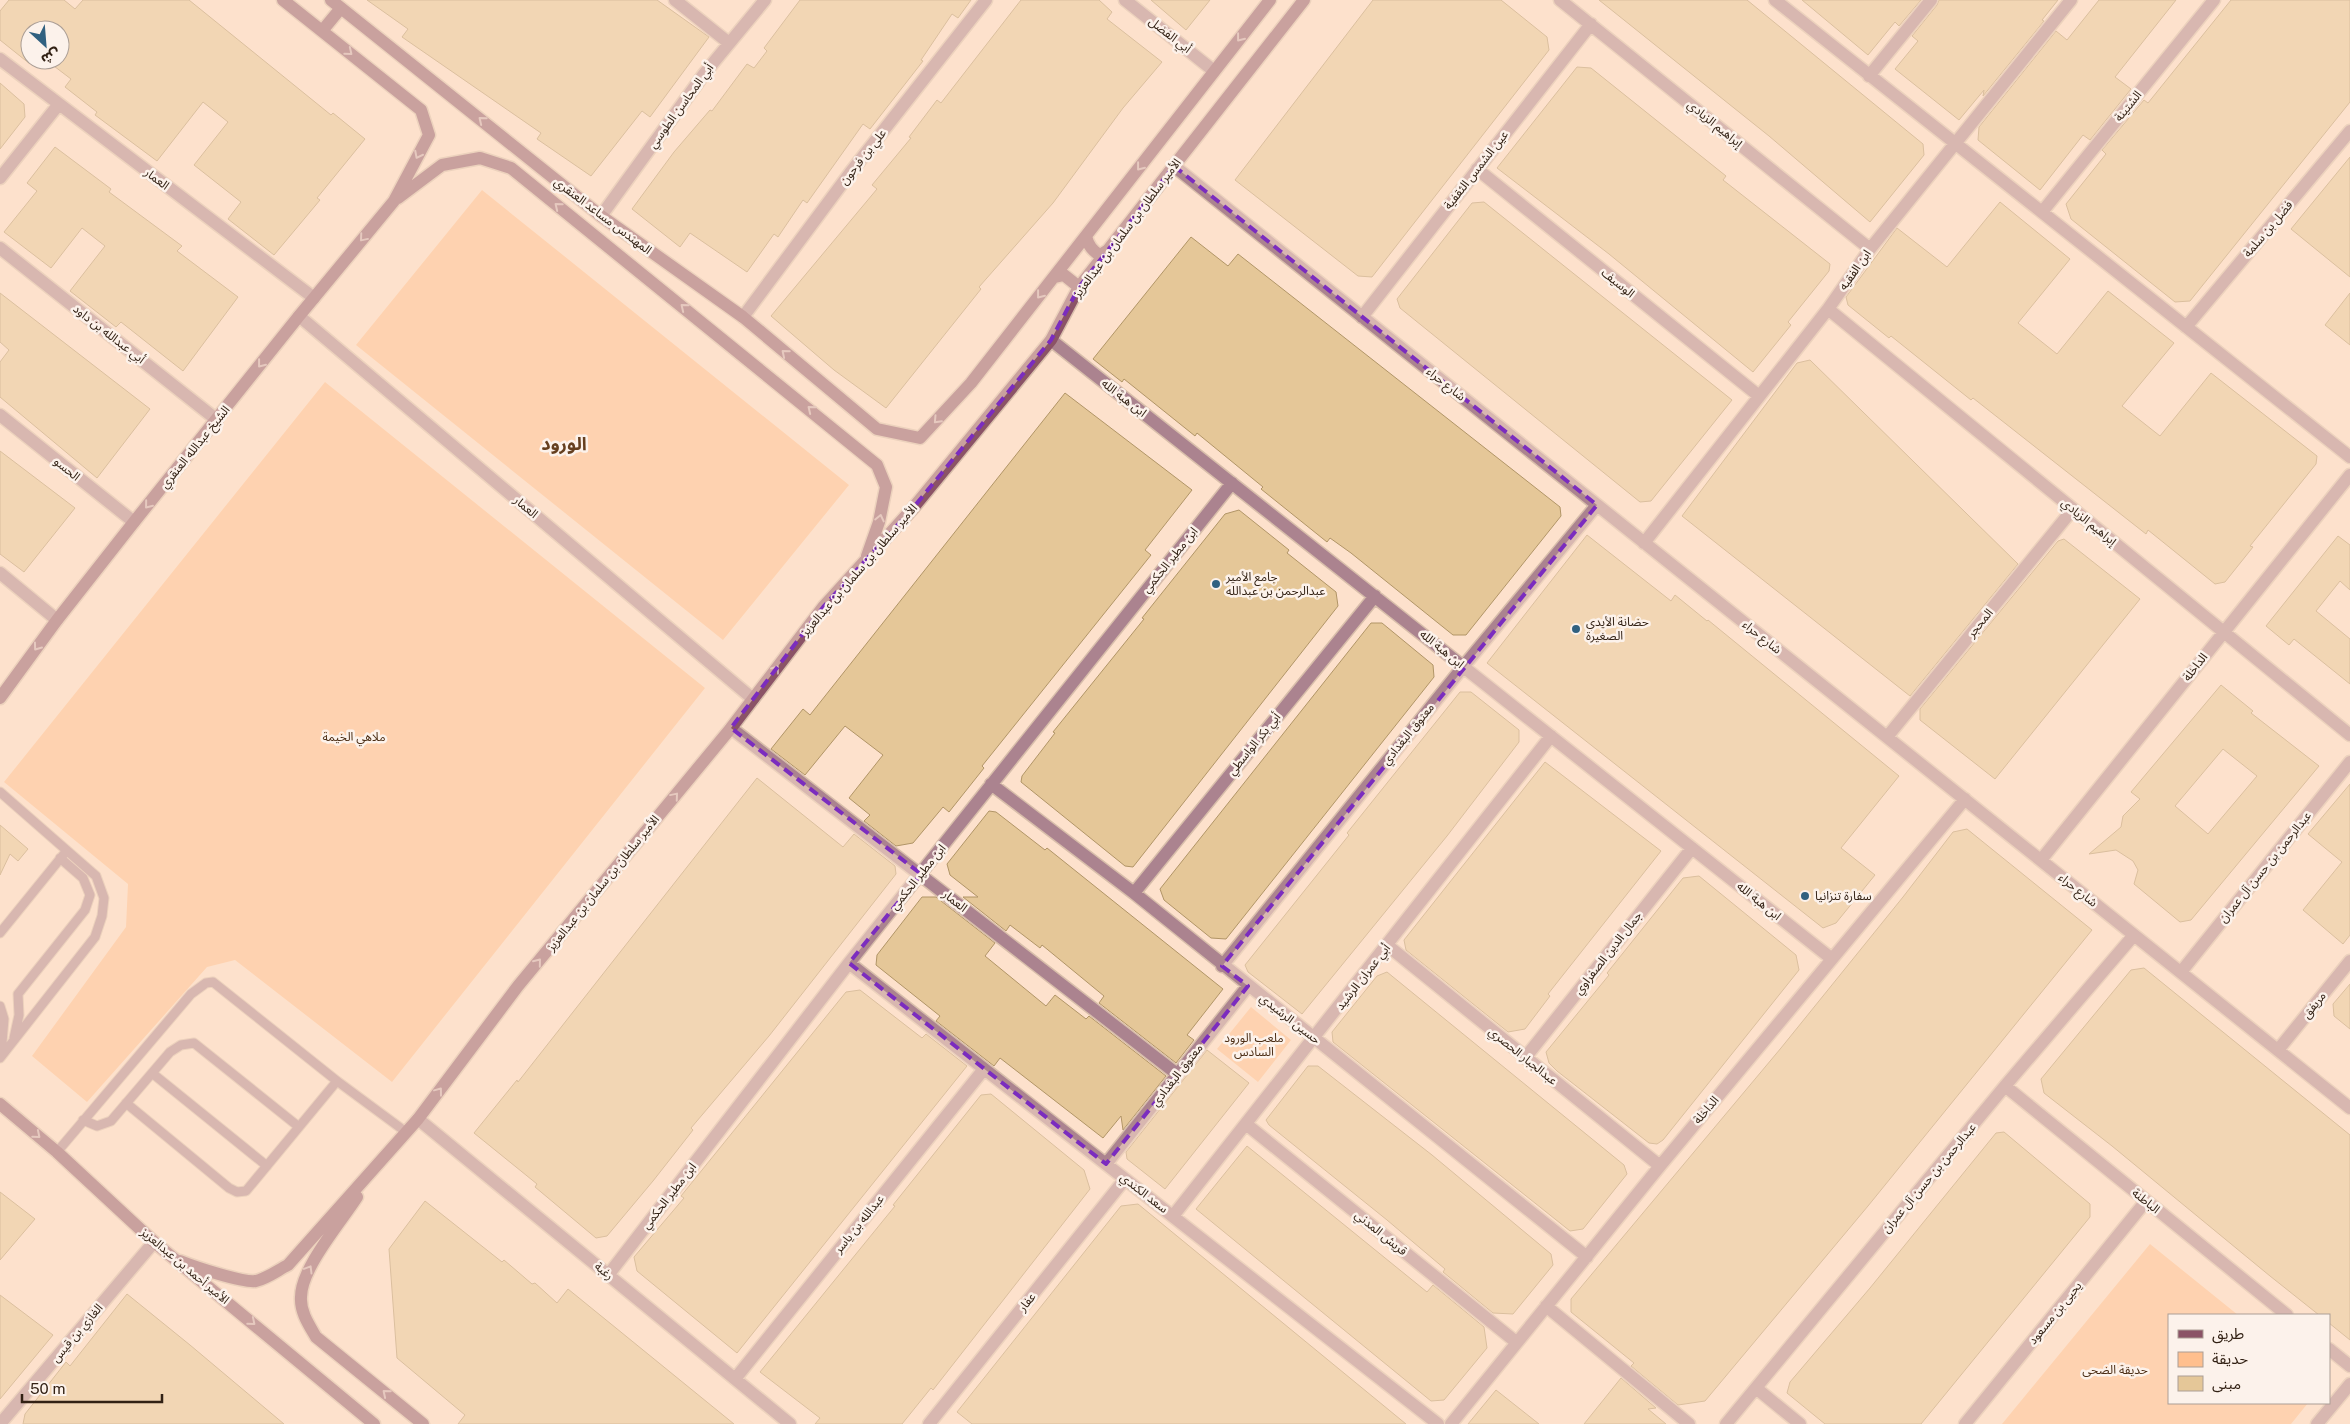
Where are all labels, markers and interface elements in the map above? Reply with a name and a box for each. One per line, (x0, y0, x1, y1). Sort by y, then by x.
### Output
street label: أبي الفضل (1144, 14, 1194, 58)
north arrow (20, 20, 70, 70)
one-way arrow (1236, 33, 1245, 42)
text: ش (39, 45, 63, 68)
one-way arrow (343, 47, 352, 56)
street label: أبي المحاسن الطوسي (645, 60, 719, 153)
street label: الشتينة (2112, 88, 2145, 124)
street label: إبراهيم الزيادي (1683, 98, 1746, 153)
one-way arrow (479, 118, 488, 126)
street label: علي بن فرحون (837, 126, 891, 189)
street label: عين الشمس الثقفية (1441, 128, 1511, 212)
one-way arrow (414, 150, 424, 159)
street label: الأمير سلطان بن سلمان بن عبدالعزيز (1070, 156, 1184, 301)
one-way arrow (1137, 161, 1146, 171)
street label: العمار (141, 165, 172, 193)
street label: المهندس مساعد العنقري (550, 175, 655, 260)
street label: فضل بن سلمة (2240, 198, 2296, 260)
one-way arrow (554, 202, 563, 211)
one-way arrow (360, 233, 369, 242)
street label: ابن الفقيه (1836, 247, 1874, 293)
street label: الوسيف (1599, 265, 1638, 301)
one-way arrow (1038, 289, 1046, 298)
street label: أبي عبدالله بن داود (69, 301, 148, 369)
one-way arrow (681, 305, 690, 313)
one-way arrow (782, 350, 791, 359)
one-way arrow (258, 358, 266, 367)
street label: شارع حراء (1423, 364, 1468, 405)
street label: ابن هبة الله (1099, 376, 1149, 420)
street label: الشيخ عبدالله العنقري (157, 403, 235, 493)
one-way arrow (808, 407, 817, 415)
one-way arrow (934, 415, 943, 424)
district label: الورود (541, 433, 587, 455)
street label: الحسو (51, 454, 83, 484)
street label: العمار (510, 492, 541, 521)
street label: إبراهيم الزيادي (2057, 496, 2120, 551)
one-way arrow (146, 499, 154, 508)
street label: الأمير سلطان بن سلمان بن عبدالعزيز (797, 501, 920, 640)
one-way arrow (874, 514, 885, 523)
street label: ابن مطير الحكمي (1139, 524, 1203, 597)
place label: جامع الأمير عبدالرحمن بن عبدالله (1225, 570, 1325, 598)
marker: جامع الأمير عبدالرحمن بن عبدالله (1210, 578, 1222, 590)
street label: المحجر (1964, 606, 1996, 641)
place label: حضانة الأيدي الصغيرة (1586, 615, 1649, 643)
street label: شارع حراء (1739, 617, 1784, 658)
marker: حضانة الأيدي الصغيرة (1570, 623, 1582, 635)
street label: ابن هبة الله (1417, 627, 1467, 671)
one-way arrow (35, 641, 43, 650)
street label: الداخلة (2180, 650, 2210, 684)
one-way arrow (770, 665, 779, 675)
street label: معتوق البغدادي (1379, 700, 1439, 769)
street label: أبي بكر الواسطي (1224, 710, 1286, 780)
park label: ملاهي الخيمة (323, 730, 386, 747)
one-way arrow (669, 793, 677, 802)
street label: عبدالرحمن بن حسن آل عمران (2216, 809, 2314, 925)
street label: الأمير سلطان بن سلمان بن عبدالعزيز (543, 812, 662, 954)
street label: ابن مطير الحكمي (887, 841, 951, 914)
street label: شارع حراء (2055, 870, 2100, 911)
street label: ابن هبة الله (1734, 879, 1784, 923)
street label: العمار (939, 887, 970, 915)
place label: سفارة تنزانيا (1815, 889, 1872, 903)
marker: سفارة تنزانيا (1799, 890, 1811, 902)
street label: جمال الدين الصفراوي (1571, 909, 1647, 999)
street label: أبي عمران الرشيد (1332, 941, 1395, 1014)
one-way arrow (532, 959, 541, 968)
street label: مريفق (2299, 989, 2330, 1022)
street label: حسين الرشيدي (1255, 991, 1323, 1049)
street label: عبدالجبار الحصري (1484, 1024, 1560, 1090)
park label: ملعب الورود السادس (1224, 1031, 1284, 1059)
street label: معتوق البغدادي (1148, 1041, 1208, 1111)
one-way arrow (433, 1087, 442, 1097)
street label: الداخلة (1690, 1093, 1722, 1127)
street label: عبدالرحمن بن حسن آل عمران (1879, 1120, 1979, 1236)
one-way arrow (32, 1130, 41, 1139)
street label: ابن مطير الحكمي (639, 1160, 701, 1234)
street label: سعد الكندي (1116, 1170, 1171, 1218)
street label: الباطنة (2129, 1186, 2163, 1217)
street label: عبدالله بن ياسر (831, 1192, 887, 1257)
street label: قريش المدني (1350, 1208, 1410, 1260)
street label: الأمير أحمد بن عبدالعزيز (137, 1224, 232, 1307)
street label: رغبة (592, 1259, 616, 1283)
one-way arrow (303, 1265, 313, 1274)
street label: يحيى بن مسعود (2025, 1279, 2085, 1347)
street label: عفار (1015, 1290, 1039, 1315)
street label: الغازي بن قيس (48, 1301, 108, 1367)
legend (2168, 1314, 2330, 1404)
one-way arrow (247, 1316, 256, 1325)
text: طريق (2212, 1325, 2244, 1344)
text: حديقة (2212, 1350, 2248, 1367)
park label: حديقة الضحى (2082, 1363, 2148, 1377)
scale bar (22, 1372, 162, 1404)
text: مبنى (2212, 1375, 2241, 1393)
text: 50 m (30, 1380, 65, 1397)
one-way arrow (382, 1389, 391, 1398)

